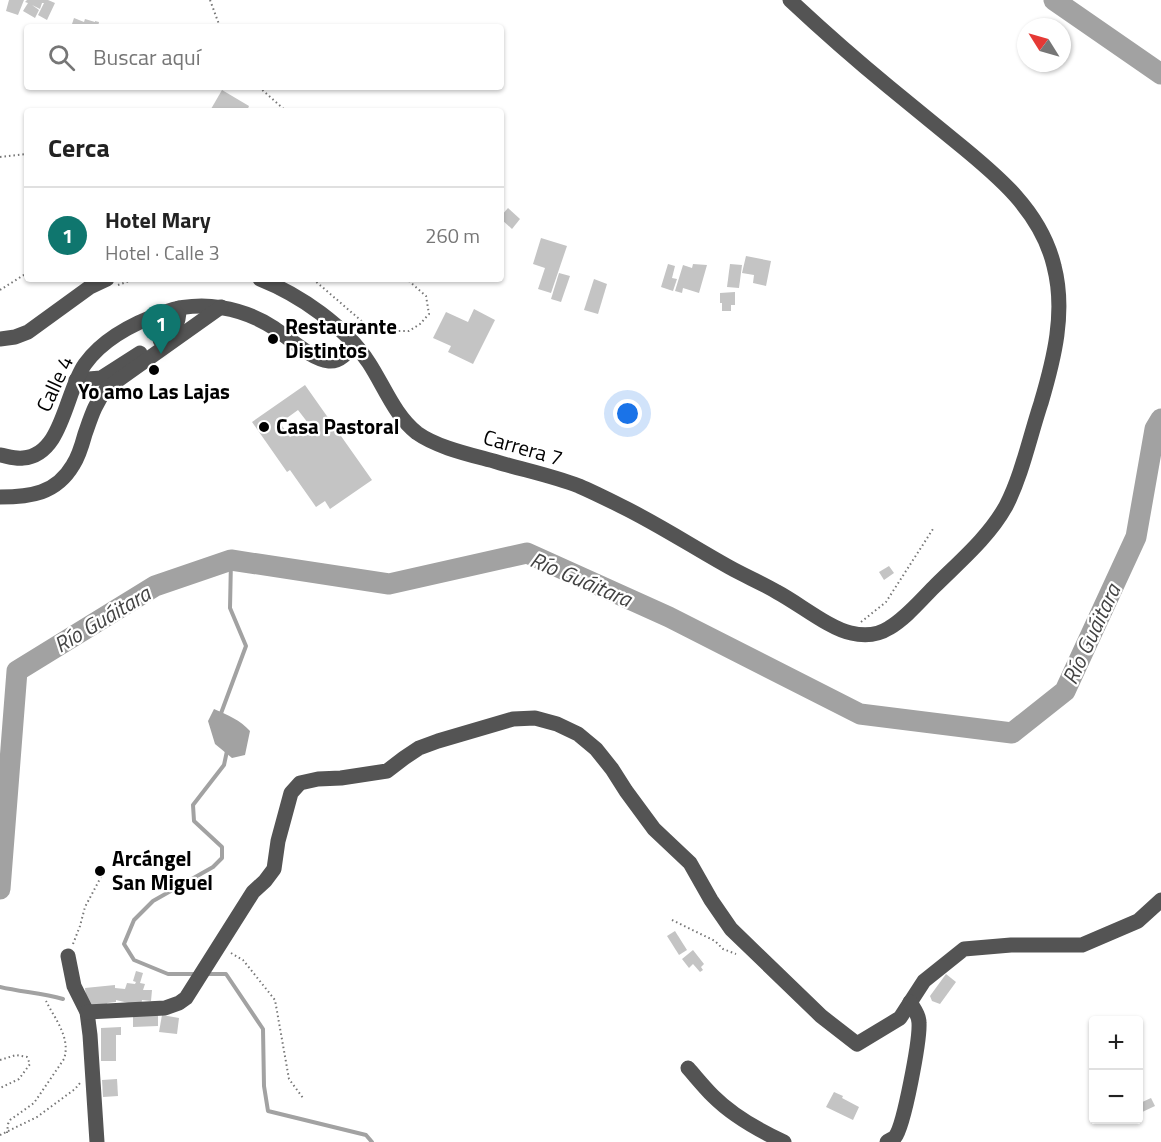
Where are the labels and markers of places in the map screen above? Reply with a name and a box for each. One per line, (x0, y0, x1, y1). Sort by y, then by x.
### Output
pin: 1 (142, 304, 180, 354)
place label: Restaurante Distintos (285, 310, 397, 366)
marker: Restaurante Distintos (266, 332, 280, 346)
marker: Yo amo Las Lajas (147, 363, 161, 377)
place label: Yo amo Las Lajas (78, 375, 230, 407)
place label: Casa Pastoral (276, 410, 399, 442)
marker: Casa Pastoral (257, 420, 271, 434)
place label: Arcángel San Miguel (112, 842, 213, 898)
marker: Arcángel San Miguel (93, 864, 107, 878)

